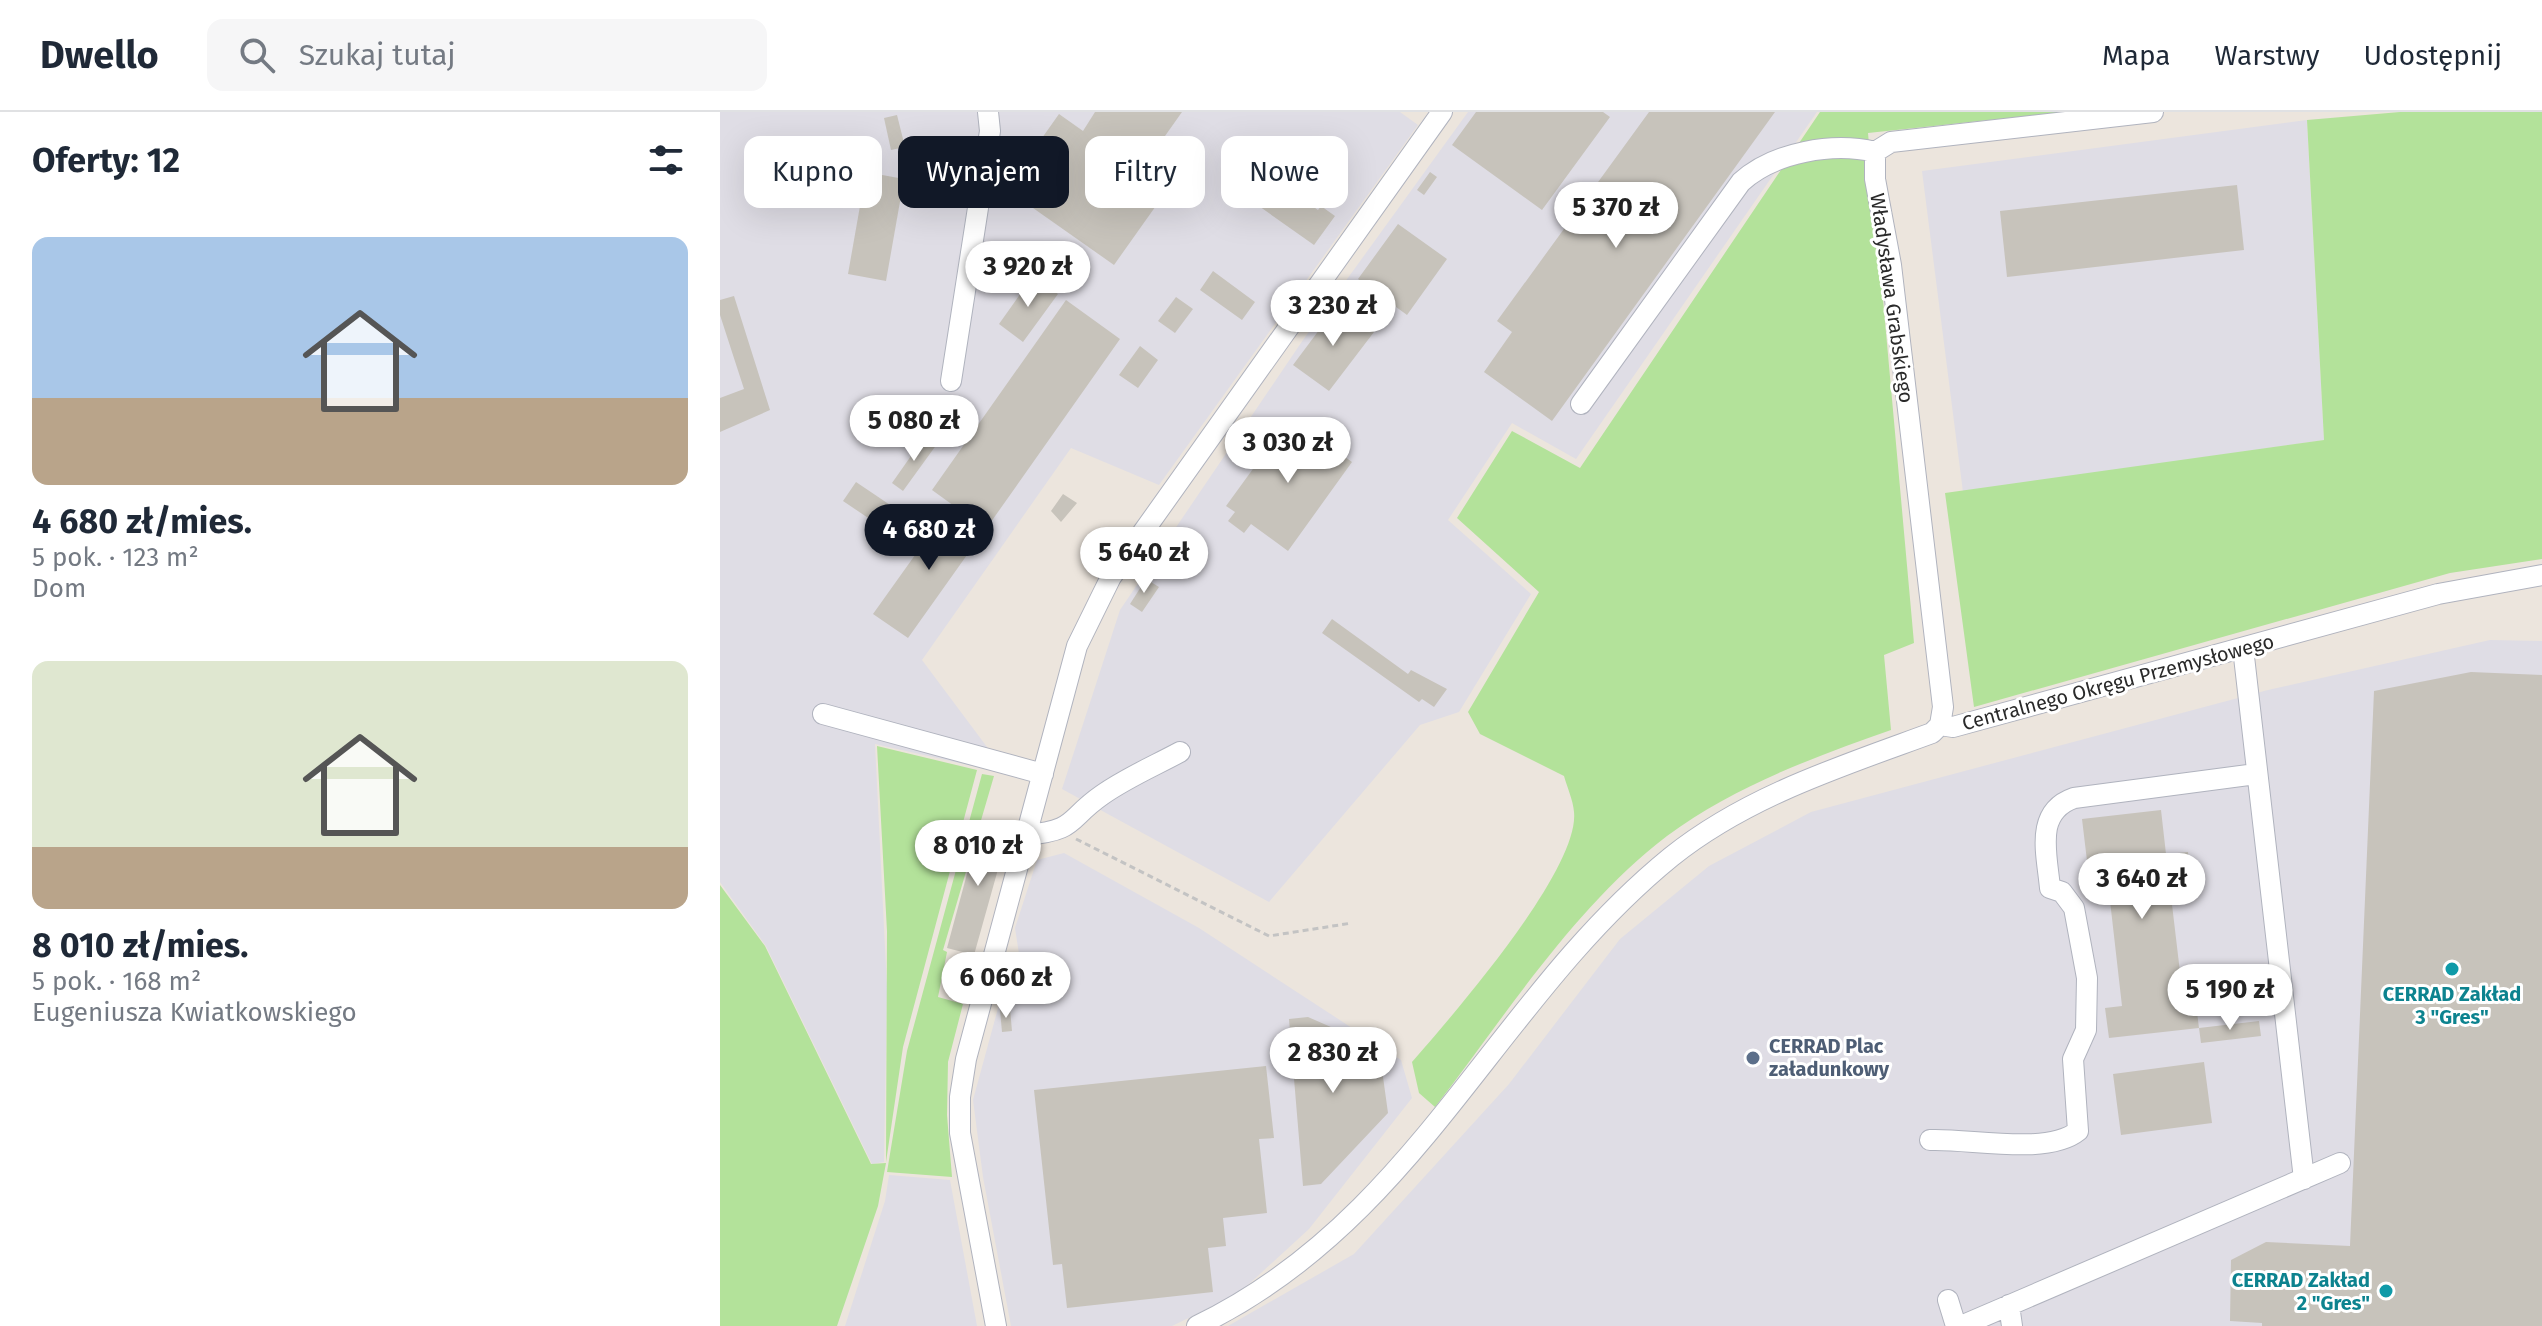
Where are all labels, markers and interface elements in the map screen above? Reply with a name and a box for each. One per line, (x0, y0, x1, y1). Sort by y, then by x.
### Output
search box (207, 19, 767, 91)
text: Dwello (40, 32, 159, 78)
icon: search (235, 33, 279, 77)
text: Szukaj tutaj (299, 37, 456, 73)
text: Mapa (2102, 39, 2171, 72)
text: Warstwy (2215, 39, 2320, 72)
text: Udostępnij (2364, 39, 2502, 72)
chip: Kupno (744, 136, 882, 208)
chip: Wynajem (898, 136, 1069, 208)
chip: Filtry (1085, 136, 1205, 208)
chip: Nowe (1221, 136, 1348, 208)
icon: filters (644, 138, 688, 182)
text: Oferty: 12 (32, 140, 180, 181)
pin: 5 370 zł (1533, 182, 1699, 250)
text: 5 370 zł (1572, 192, 1660, 223)
street label: Władysława Grabskiego (1865, 192, 1919, 404)
pin: 3 920 zł (945, 241, 1111, 309)
text: 3 920 zł (983, 251, 1073, 282)
pin: 3 230 zł (1250, 280, 1416, 348)
icon: home (288, 289, 432, 433)
text: 3 230 zł (1289, 290, 1377, 321)
pin: 5 080 zł (831, 395, 997, 463)
text: 5 080 zł (868, 405, 960, 436)
pin: 3 030 zł (1205, 417, 1371, 485)
text: 3 030 zł (1243, 427, 1333, 458)
text: 4 680 zł/mies. (32, 501, 252, 542)
pin: 4 680 zł (846, 504, 1012, 572)
text: 4 680 zł (883, 514, 975, 545)
pin: 5 640 zł (1061, 527, 1227, 595)
text: 5 640 zł (1098, 537, 1190, 568)
text: 5 pok. · 123 m² (32, 542, 199, 573)
text: Dom (32, 573, 86, 604)
street label: Centralnego Okręgu Przemysłowego (1959, 629, 2277, 735)
icon: home (288, 713, 432, 857)
pin: 8 010 zł (895, 820, 1061, 888)
text: 8 010 zł (933, 830, 1023, 861)
pin: 3 640 zł (2059, 853, 2225, 921)
text: 3 640 zł (2096, 863, 2188, 894)
text: 8 010 zł/mies. (32, 925, 248, 966)
pin: 6 060 zł (923, 952, 1089, 1020)
marker: CERRAD Zakład 3 "Gres" (2443, 960, 2461, 978)
text: 6 060 zł (960, 962, 1052, 993)
pin: 5 190 zł (2147, 964, 2313, 1032)
text: 5 pok. · 168 m² (32, 966, 201, 997)
text: 5 190 zł (2186, 974, 2275, 1005)
place label: CERRAD Zakład 3 "Gres" (2383, 982, 2521, 1029)
text: Eugeniusza Kwiatkowskiego (32, 997, 357, 1028)
pin: 2 830 zł (1250, 1027, 1416, 1095)
place label: CERRAD Plac załadunkowy (1769, 1034, 1890, 1081)
text: 2 830 zł (1288, 1037, 1378, 1068)
marker: CERRAD Plac załadunkowy (1744, 1049, 1762, 1067)
place label: CERRAD Zakład 2 "Gres" (2232, 1268, 2370, 1315)
marker: CERRAD Zakład 2 "Gres" (2377, 1282, 2395, 1300)

